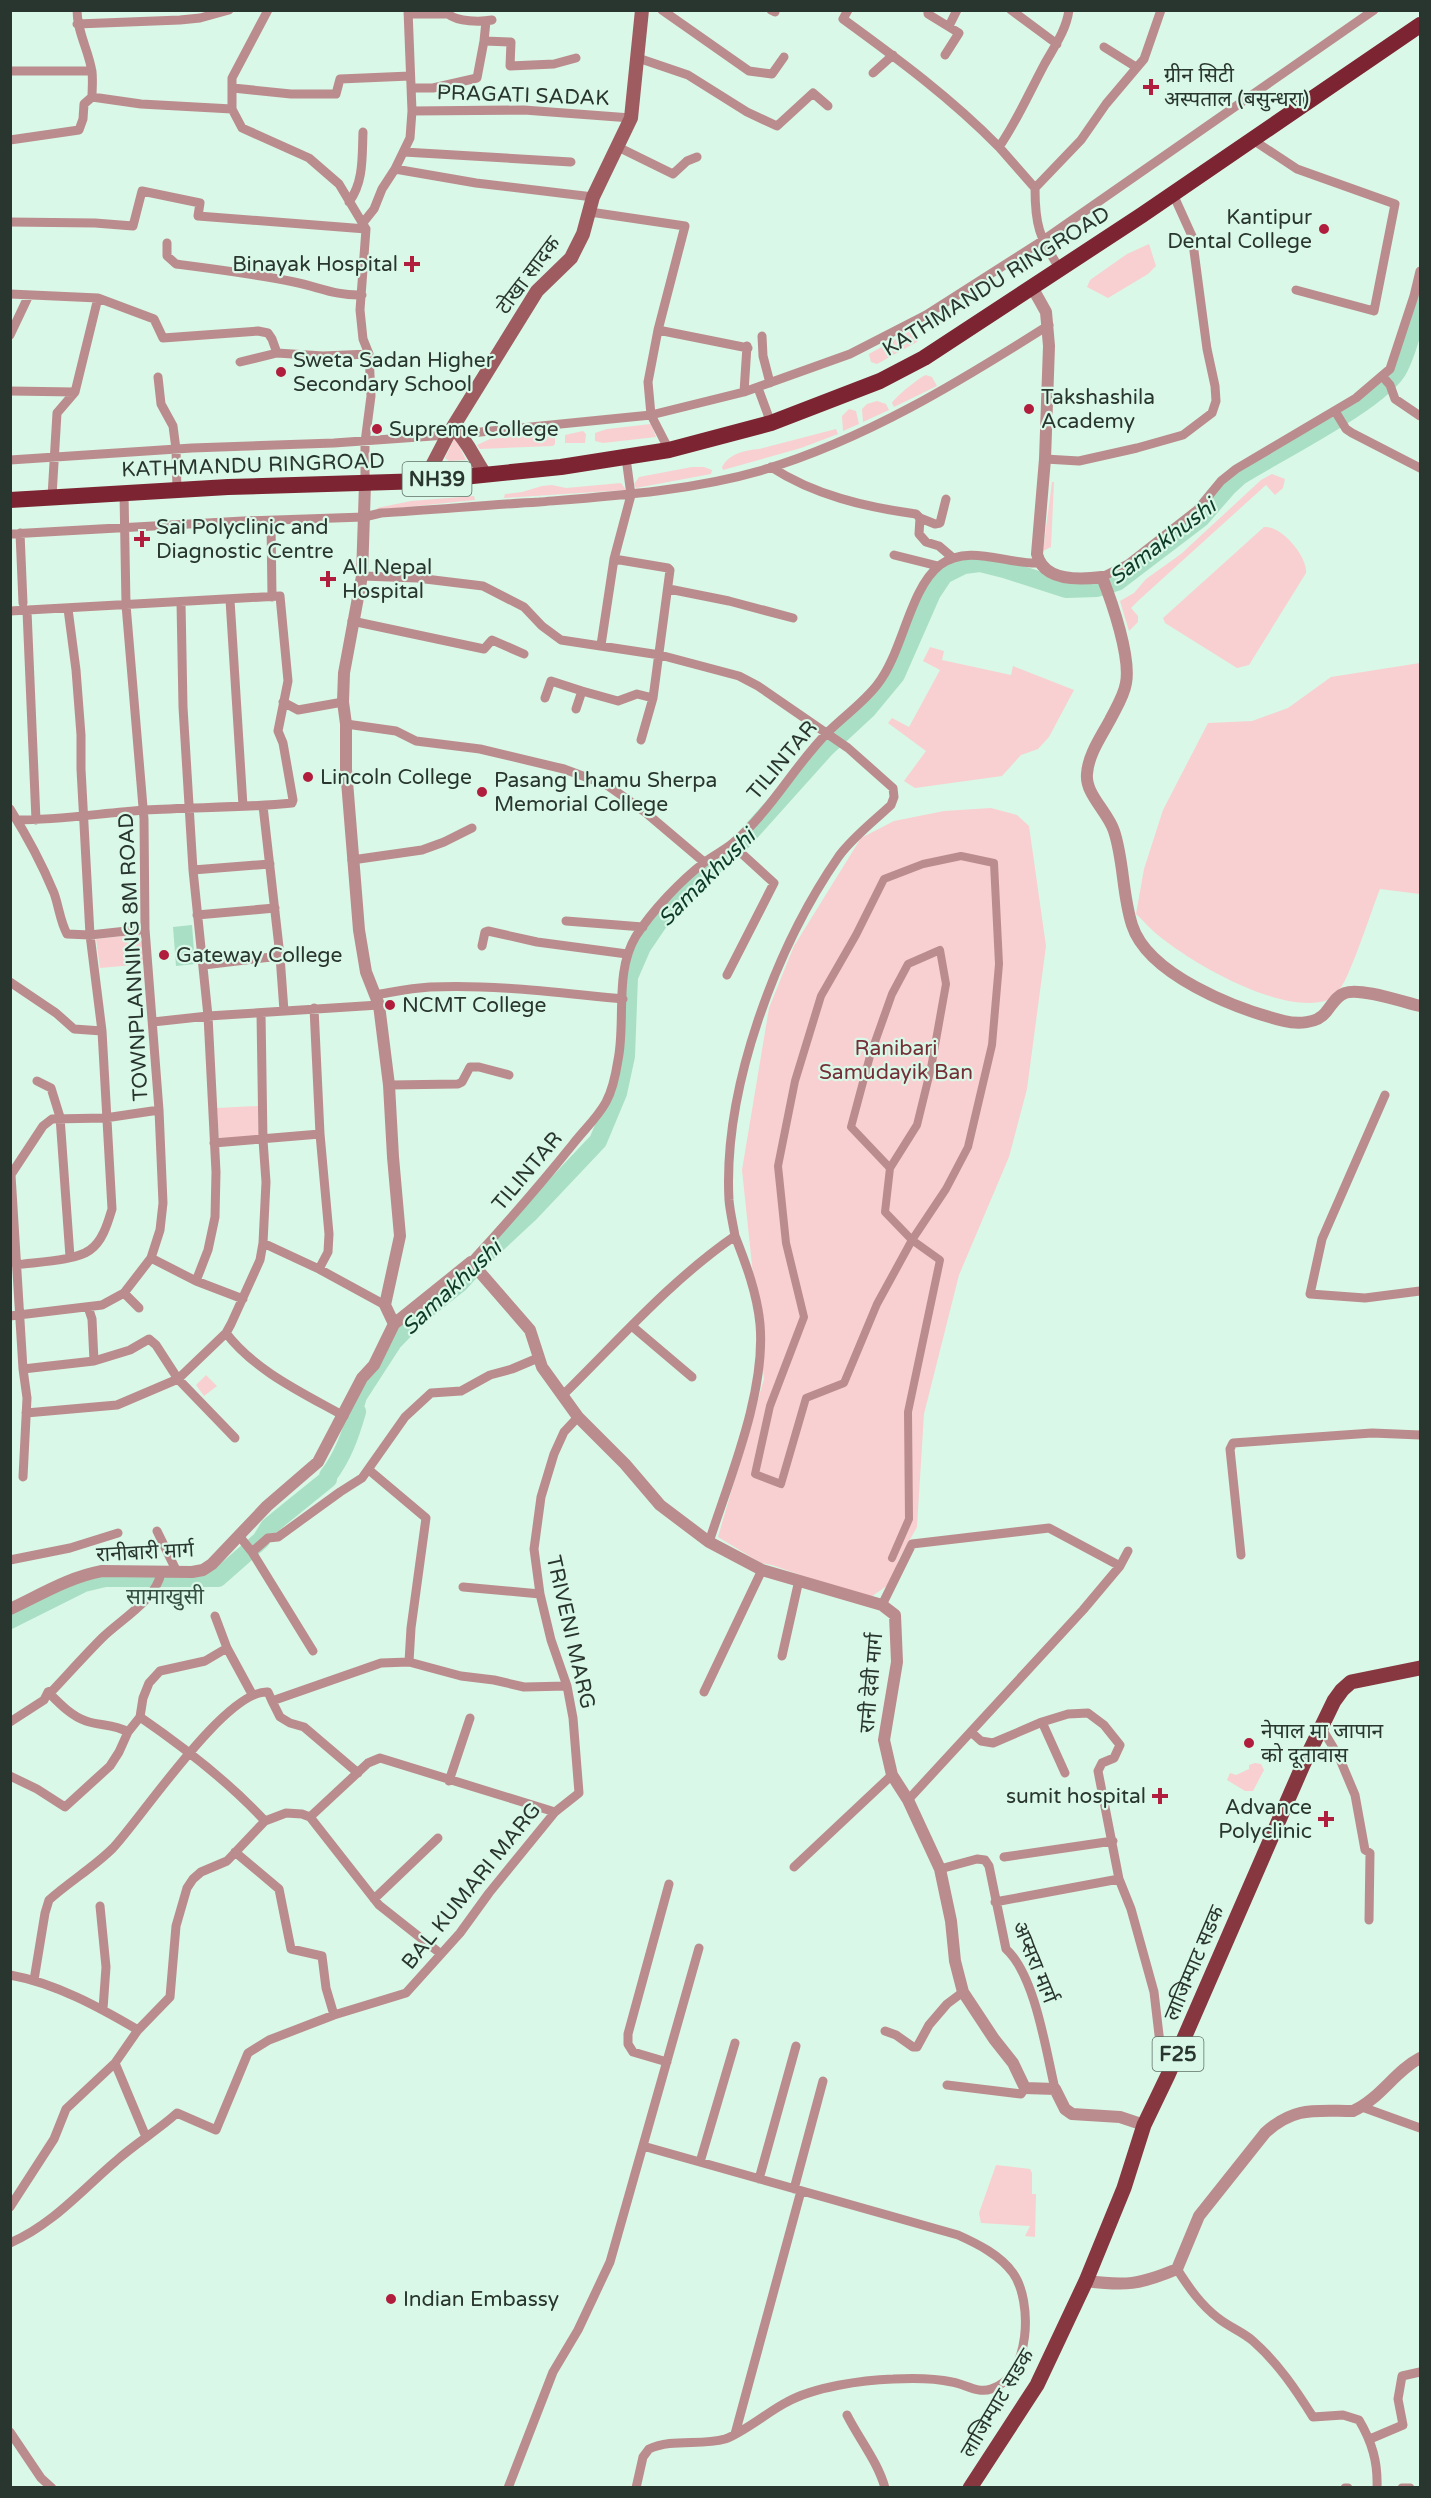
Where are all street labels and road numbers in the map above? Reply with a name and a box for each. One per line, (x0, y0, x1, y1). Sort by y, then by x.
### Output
street label: PRAGATI SADAK (436, 80, 610, 111)
street label: KATHMANDU RINGROAD (878, 201, 1115, 362)
street label: टोखा सादक (491, 231, 566, 319)
street label: KATHMANDU RINGROAD (121, 448, 385, 483)
road number: NH39 (402, 462, 472, 496)
street label: TILINTAR (742, 716, 823, 805)
street label: TOWNPLANNING 8M ROAD (113, 812, 154, 1102)
street label: TILINTAR (487, 1127, 568, 1216)
street label: रानीबारी मार्ग (96, 1537, 196, 1568)
street label: TRIVENI MARG (541, 1553, 600, 1711)
street label: रानी देवी मार्ग (855, 1631, 888, 1734)
street label: BAL KUMARI MARG (397, 1798, 546, 1975)
street label: लाजिम्पाट सडक (1159, 1901, 1230, 2024)
street label: अप्सरा मार्ग (1007, 1918, 1063, 2008)
road number: F25 (1152, 2037, 1204, 2071)
street label: लाजिम्पाट सडक (955, 2344, 1040, 2462)

